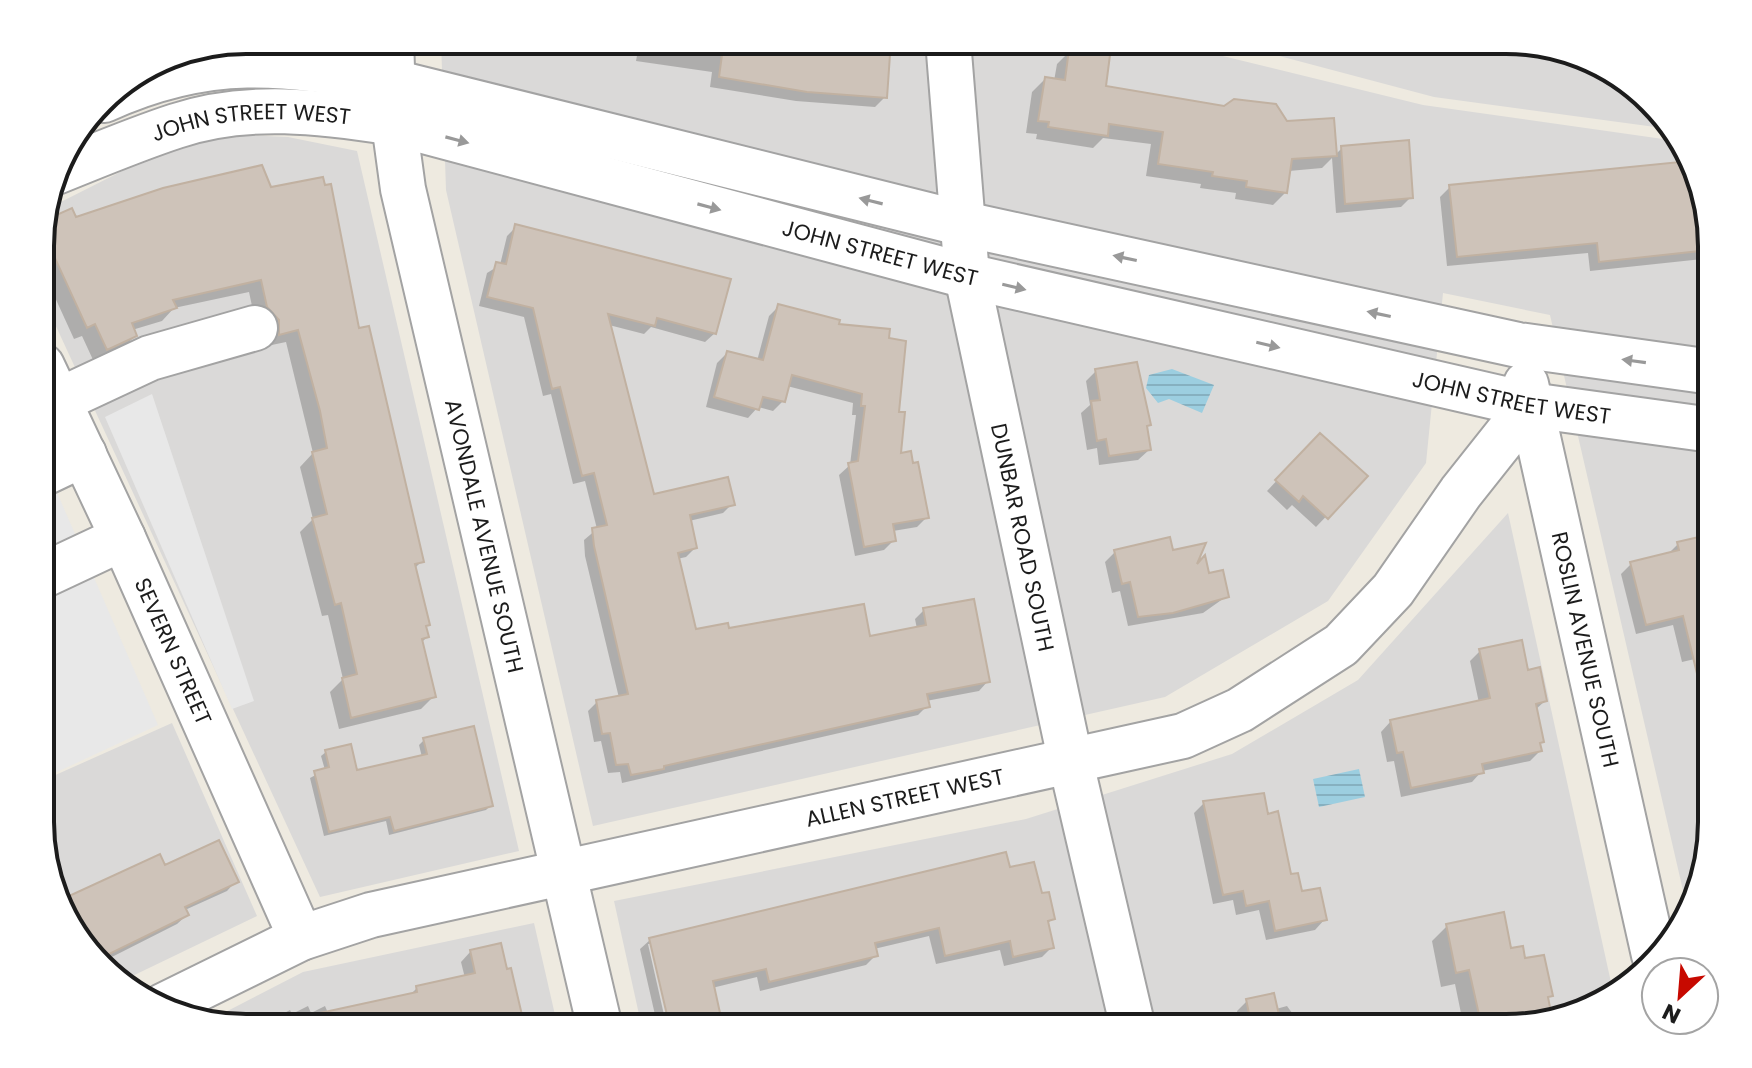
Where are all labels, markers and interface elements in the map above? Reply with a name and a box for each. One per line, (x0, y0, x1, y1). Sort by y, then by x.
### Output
street label: JOHN STREET WEST (147, 96, 353, 149)
one-way arrow (445, 134, 470, 146)
one-way arrow (859, 194, 884, 206)
one-way arrow (696, 201, 721, 213)
street label: JOHN STREET WEST (779, 212, 981, 294)
one-way arrow (1112, 251, 1137, 264)
one-way arrow (1002, 281, 1027, 294)
one-way arrow (1366, 307, 1391, 320)
one-way arrow (1255, 339, 1280, 351)
one-way arrow (1621, 354, 1646, 367)
street label: JOHN STREET WEST (1409, 363, 1613, 431)
street label: AVONDALE AVENUE SOUTH (437, 396, 532, 676)
street label: DUNBAR ROAD SOUTH (983, 420, 1062, 654)
street label: ROSLIN AVENUE SOUTH (1544, 529, 1627, 770)
street label: SEVERN STREET (127, 573, 220, 730)
street label: ALLEN STREET WEST (802, 760, 1007, 834)
north arrow (1640, 956, 1720, 1036)
text: N (1657, 996, 1686, 1031)

